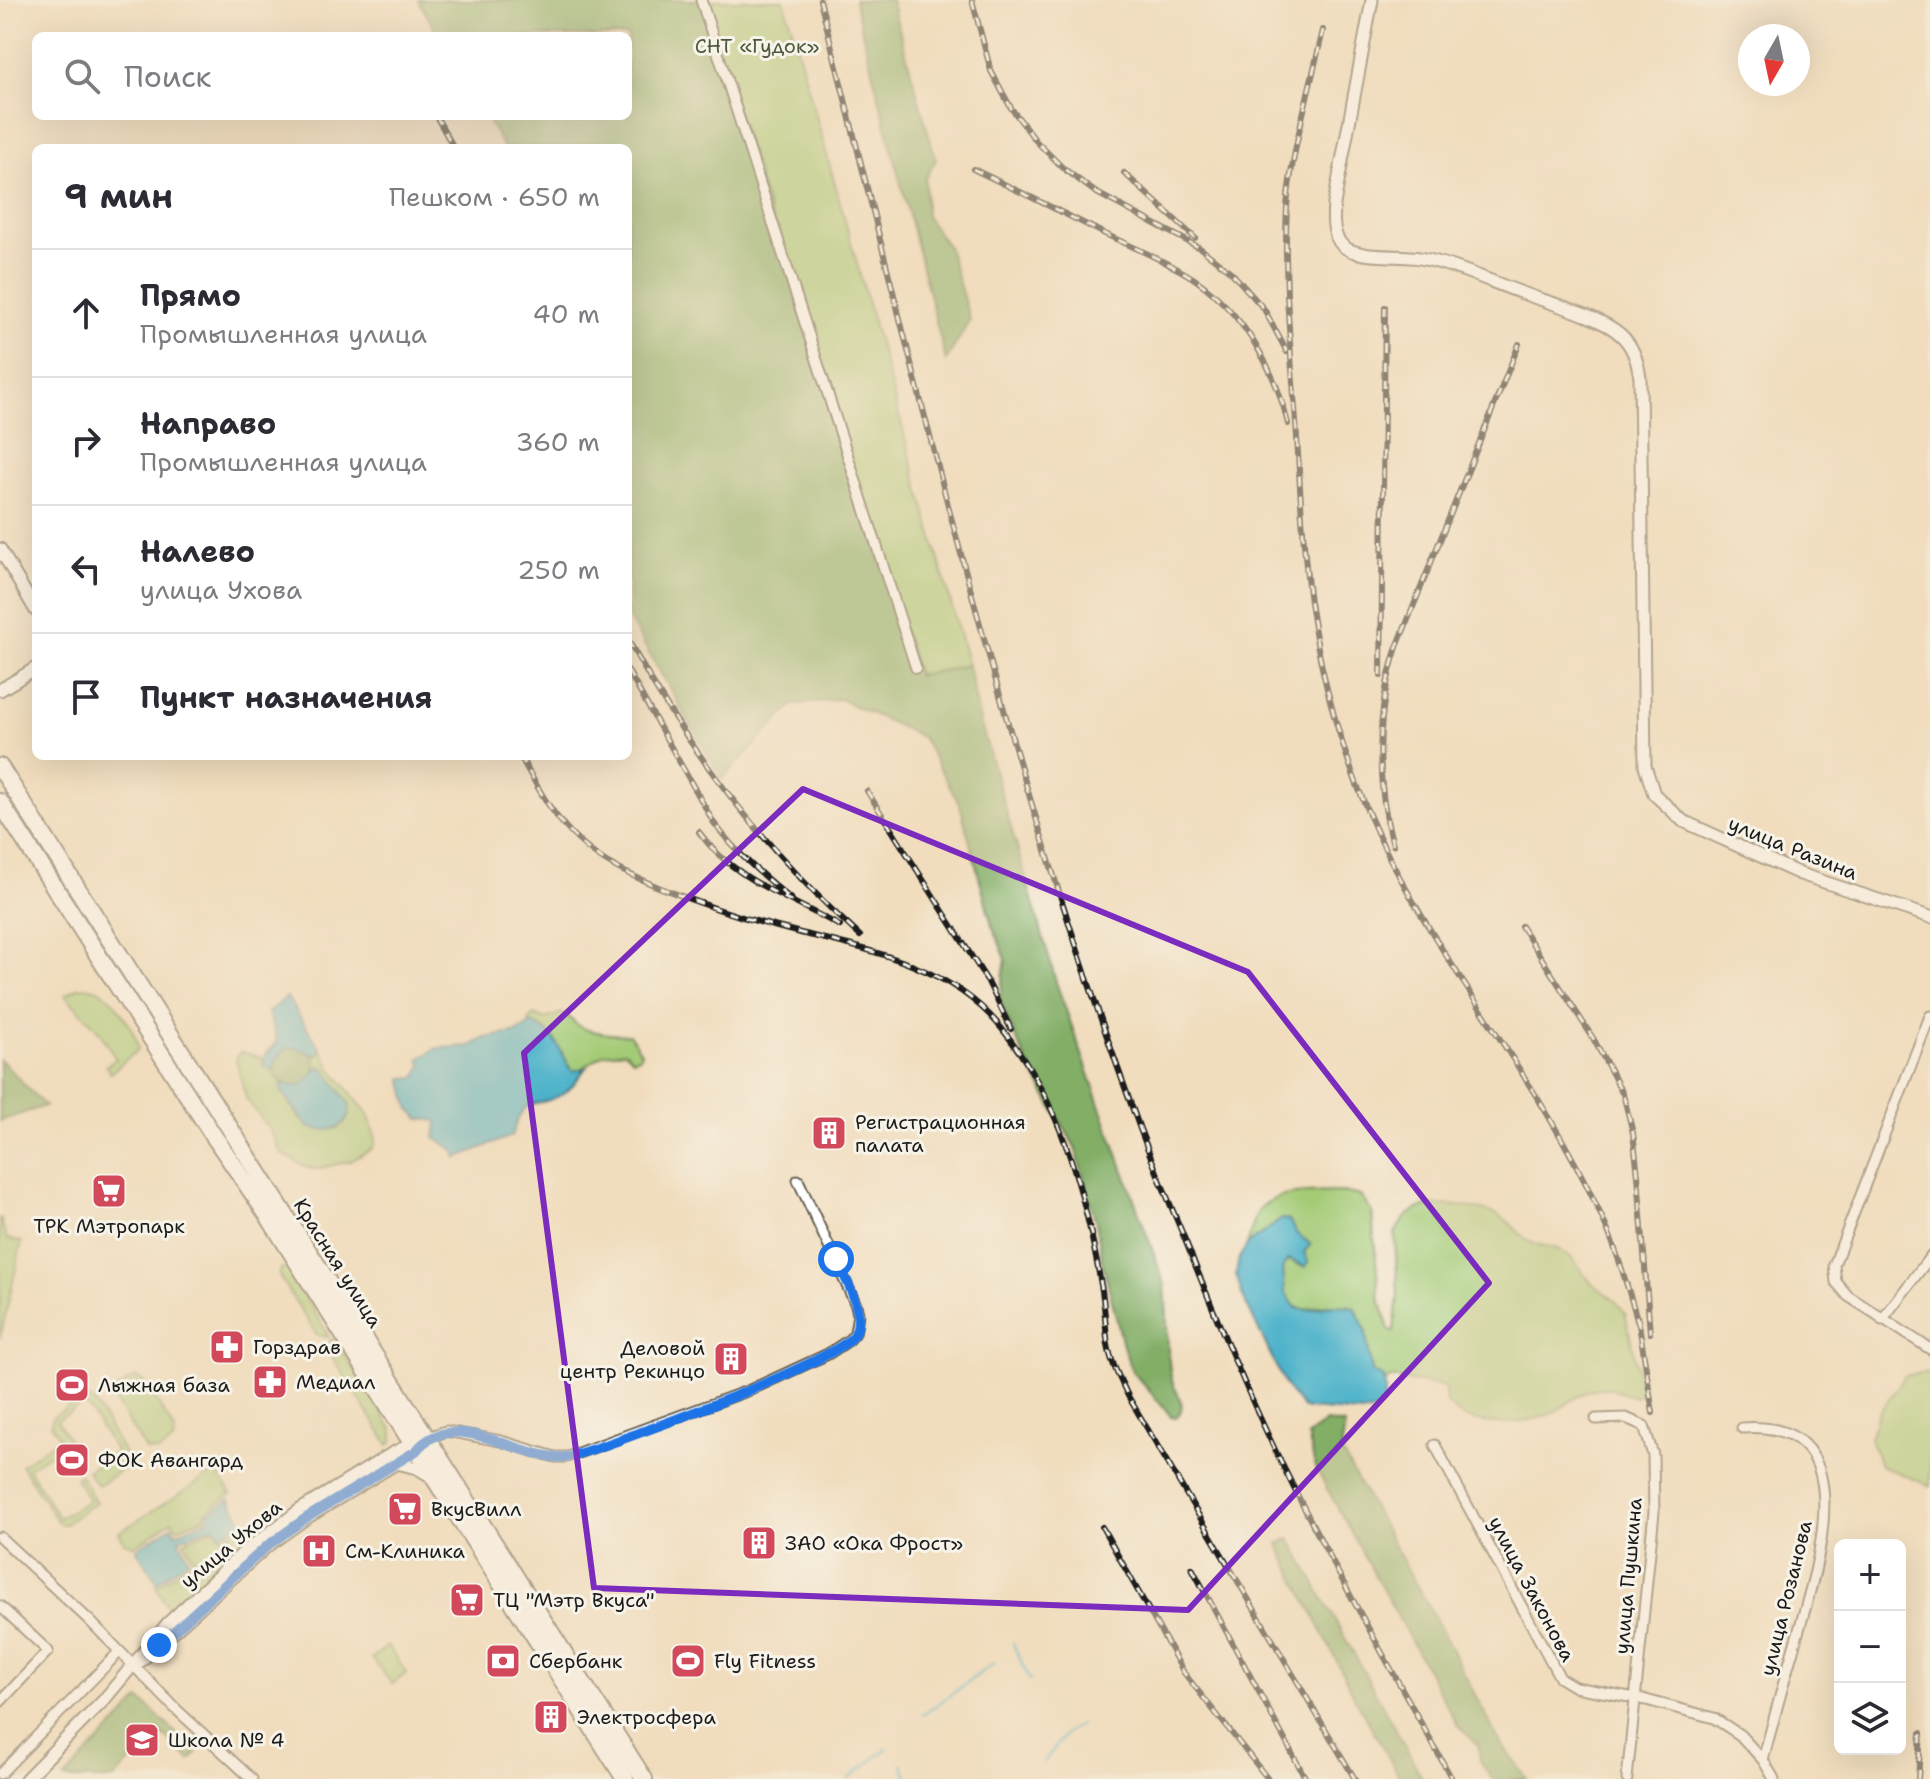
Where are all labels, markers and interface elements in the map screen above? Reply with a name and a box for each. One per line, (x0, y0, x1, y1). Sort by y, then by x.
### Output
north arrow (1738, 24, 1810, 96)
search box (32, 32, 632, 120)
park label: СНТ «Гудок» (695, 33, 819, 59)
icon: search (60, 54, 104, 98)
text: Поиск (124, 56, 212, 97)
text: 9 мин (64, 173, 173, 219)
text: Пешком · 650 m (389, 179, 600, 214)
text: Прямо (140, 275, 241, 316)
icon: ahead (64, 291, 108, 335)
text: 40 m (533, 296, 600, 331)
text: Промышленная улица (140, 316, 427, 351)
text: Направо (140, 403, 276, 444)
icon: right (64, 419, 108, 463)
text: 360 m (515, 424, 600, 459)
text: Промышленная улица (140, 444, 427, 479)
text: Налево (140, 531, 255, 572)
icon: left (64, 547, 108, 591)
text: 250 m (517, 552, 600, 587)
text: улица Ухова (140, 572, 302, 607)
icon: arrive (64, 675, 108, 719)
text: Пункт назначения (140, 677, 432, 718)
street label: улица Разина (1724, 810, 1862, 886)
place label: Регистрационная палата (855, 1109, 1026, 1158)
building icon: Регистрационная палата (810, 1114, 848, 1152)
supermarket icon: ТРК Мэтропарк (90, 1172, 128, 1210)
street label: Красная улица (288, 1193, 388, 1333)
place label: ТРК Мэтропарк (33, 1213, 185, 1239)
route start (818, 1241, 854, 1277)
pharmacy icon: Горздрав (208, 1328, 246, 1366)
place label: Горздрав (253, 1334, 341, 1360)
place label: Деловой центр Рекинцо (560, 1335, 705, 1384)
building icon: Деловой центр Рекинцо (712, 1340, 750, 1378)
pharmacy icon: Медиал (251, 1363, 289, 1401)
sports icon: Лыжная база (53, 1366, 91, 1404)
place label: Медиал (296, 1369, 375, 1395)
place label: Лыжная база (98, 1372, 230, 1398)
sports icon: ФОК Авангард (53, 1441, 91, 1479)
place label: ФОК Авангард (98, 1447, 244, 1473)
supermarket icon: ВкусВилл (386, 1490, 424, 1528)
street label: улица Ухова (175, 1494, 288, 1594)
place label: ВкусВилл (431, 1496, 521, 1522)
street label: улица Пушкина (1608, 1496, 1648, 1655)
street label: улица Законова (1483, 1512, 1581, 1667)
street label: улица Розанова (1754, 1517, 1818, 1678)
building icon: ЗАО «Ока Фрост» (740, 1524, 778, 1562)
place label: ЗАО «Ока Фрост» (785, 1530, 963, 1556)
hospital icon: См-Клиника (300, 1532, 338, 1570)
place label: См-Клиника (345, 1538, 465, 1564)
map controls (1834, 1539, 1906, 1755)
button: + (1834, 1539, 1906, 1611)
supermarket icon: ТЦ "Мэтр Вкуса" (448, 1581, 486, 1619)
place label: ТЦ "Мэтр Вкуса" (493, 1587, 655, 1613)
button: − (1834, 1611, 1906, 1683)
route end (141, 1627, 177, 1663)
bank icon: Сбербанк (484, 1642, 522, 1680)
sports icon: Fly Fitness (669, 1642, 707, 1680)
place label: Сбербанк (529, 1648, 623, 1674)
place label: Fly Fitness (714, 1648, 816, 1674)
button: layers (1834, 1683, 1906, 1755)
building icon: Электросфера (532, 1698, 570, 1736)
place label: Электросфера (577, 1704, 716, 1730)
school or university icon: Школа № 4 (123, 1721, 161, 1759)
place label: Школа № 4 (168, 1727, 285, 1753)

